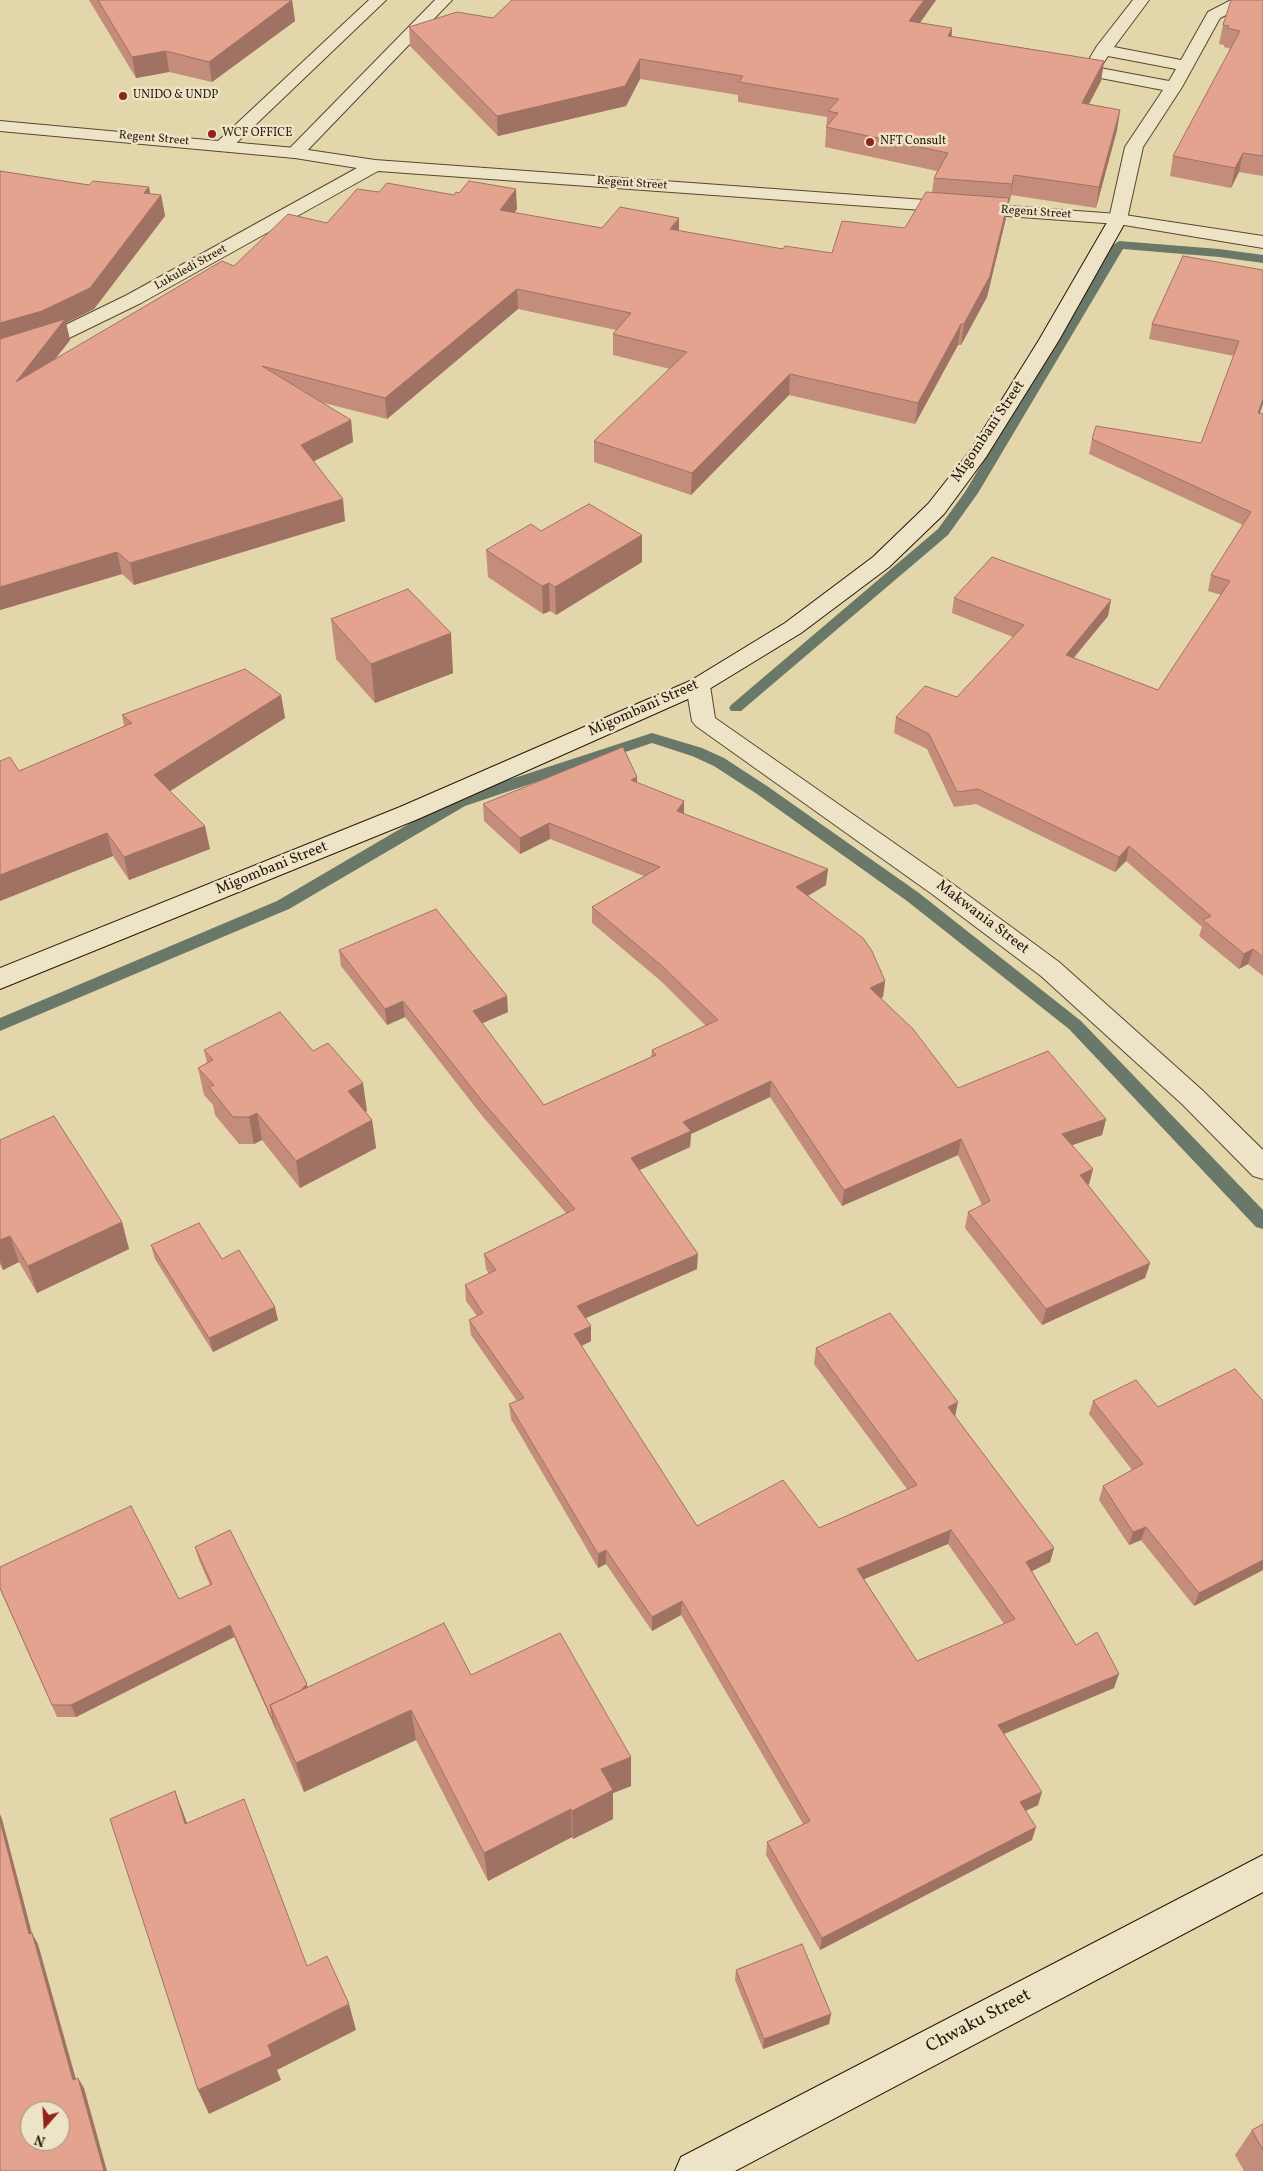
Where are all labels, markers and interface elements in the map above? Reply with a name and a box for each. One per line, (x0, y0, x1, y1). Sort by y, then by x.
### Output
place label: UNIDO & UNDP (133, 89, 218, 103)
marker: UNIDO & UNDP (117, 90, 129, 102)
place label: WCF OFFICE (222, 127, 292, 141)
marker: WCF OFFICE (206, 128, 218, 140)
street label: Regent Street (118, 129, 190, 149)
place label: NFT Consult (880, 135, 946, 149)
marker: NFT Consult (864, 136, 876, 148)
street label: Regent Street (596, 174, 668, 194)
street label: Regent Street (1000, 203, 1072, 223)
street label: Lukuledi Street (152, 242, 230, 294)
street label: Migombani Street (948, 378, 1030, 486)
street label: Migombani Street (586, 677, 702, 741)
street label: Migombani Street (214, 838, 330, 900)
street label: Makwania Street (932, 877, 1032, 959)
street label: Chwaku Street (923, 1985, 1035, 2059)
north arrow (20, 2101, 70, 2151)
text: N (32, 2129, 48, 2150)

